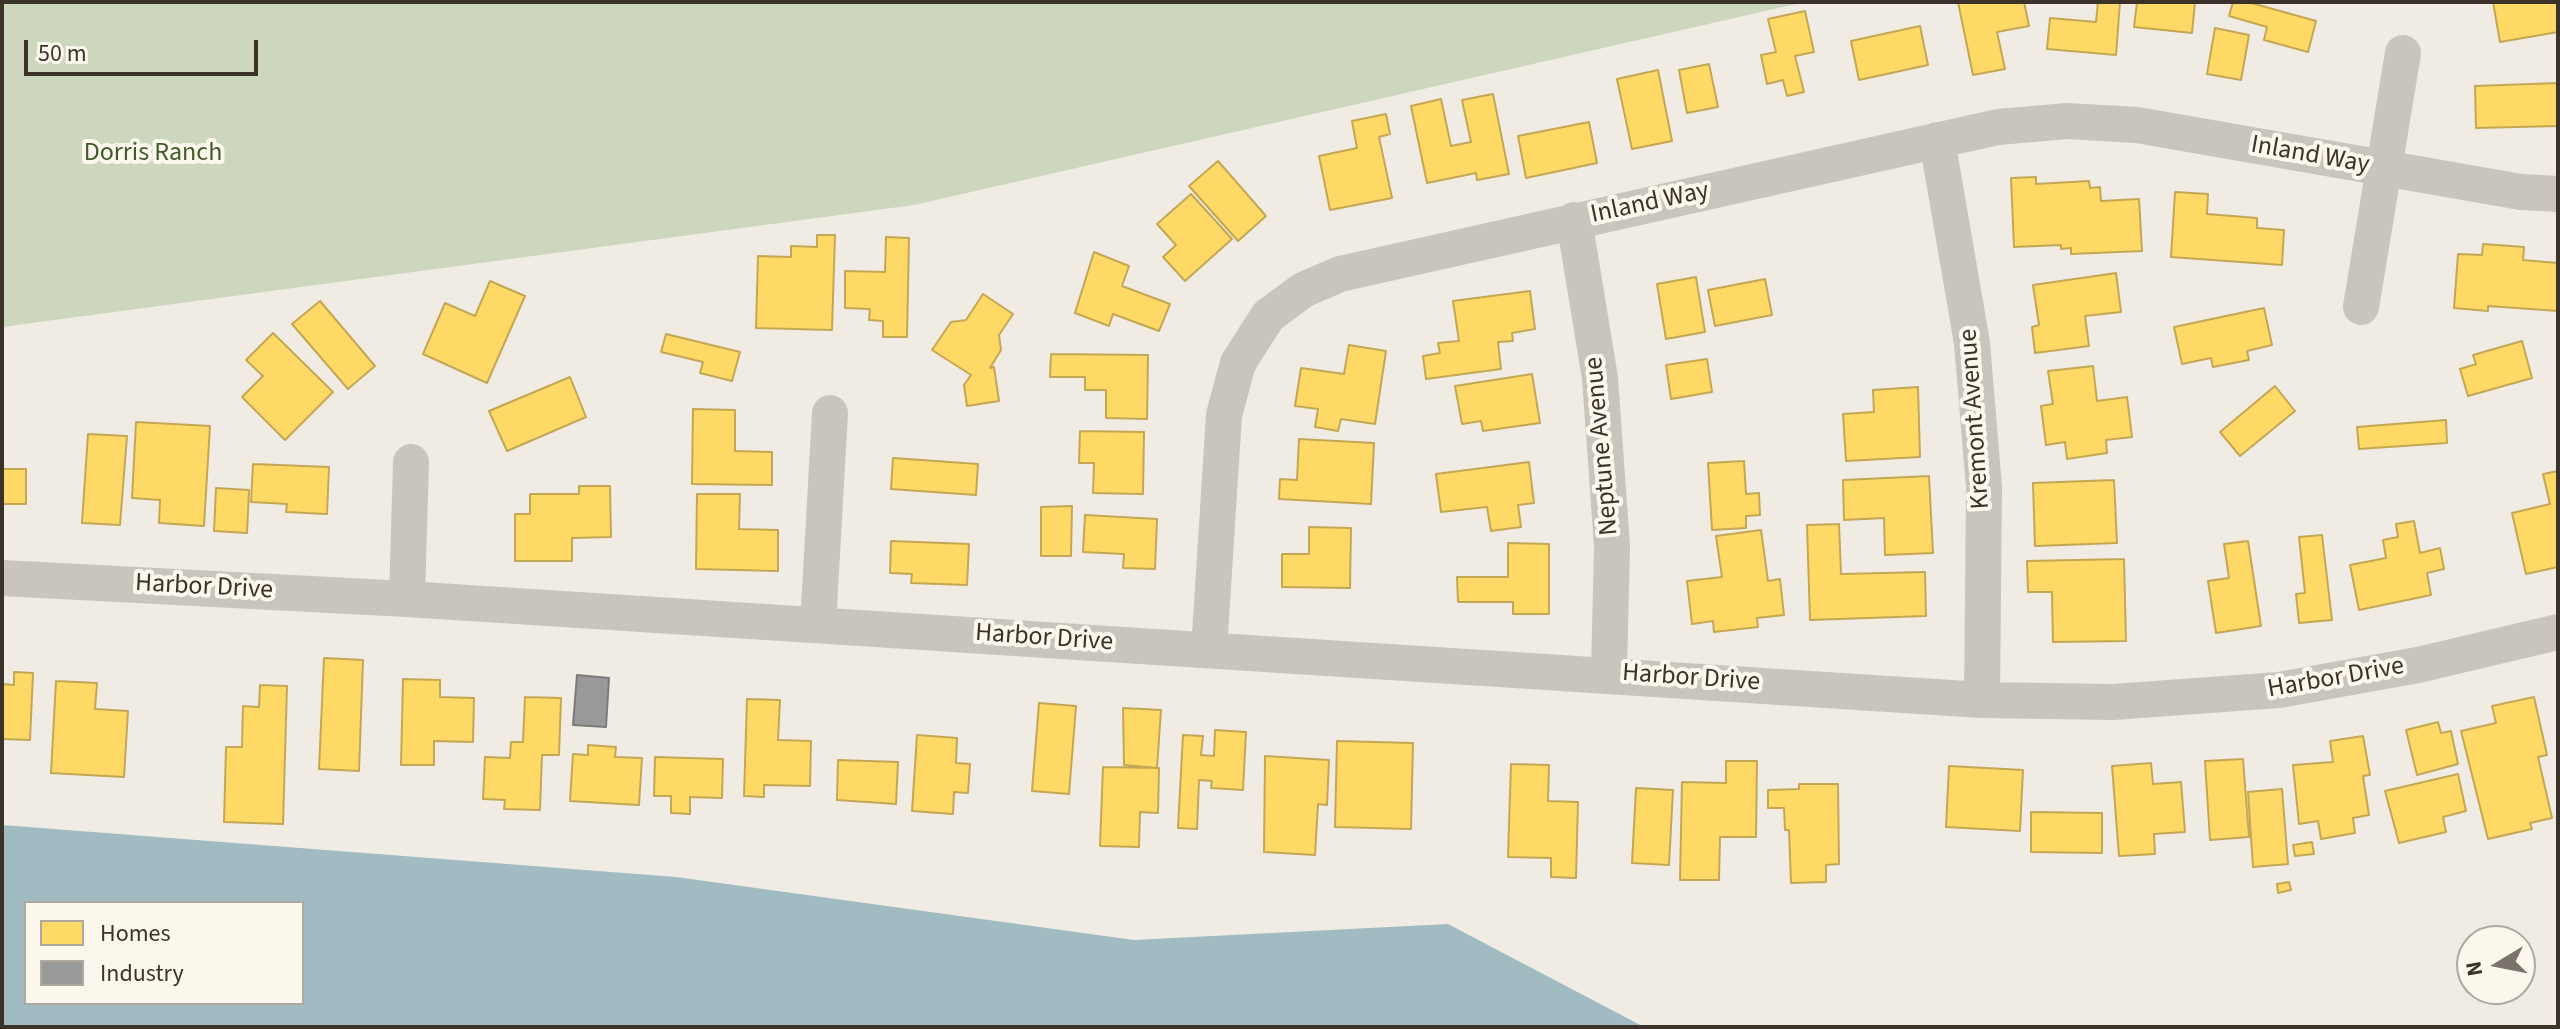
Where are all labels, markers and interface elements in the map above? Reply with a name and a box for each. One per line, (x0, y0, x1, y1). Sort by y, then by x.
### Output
scale bar (28, 24, 262, 74)
text: 50 m (38, 36, 87, 71)
street label: Inland Way (2248, 130, 2372, 182)
park label: Dorris Ranch (84, 138, 222, 170)
street label: Inland Way (1588, 176, 1712, 232)
street label: Kremont Avenue (1954, 328, 1998, 510)
street label: Neptune Avenue (1580, 355, 1626, 537)
street label: Harbor Drive (134, 569, 274, 607)
street label: Harbor Drive (974, 619, 1114, 659)
street label: Harbor Drive (2265, 652, 2407, 706)
street label: Harbor Drive (1621, 659, 1761, 699)
legend (24, 901, 304, 1005)
text: Homes (100, 916, 171, 951)
north arrow (2456, 925, 2536, 1005)
text: Industry (100, 956, 184, 991)
text: N (2457, 959, 2491, 979)

